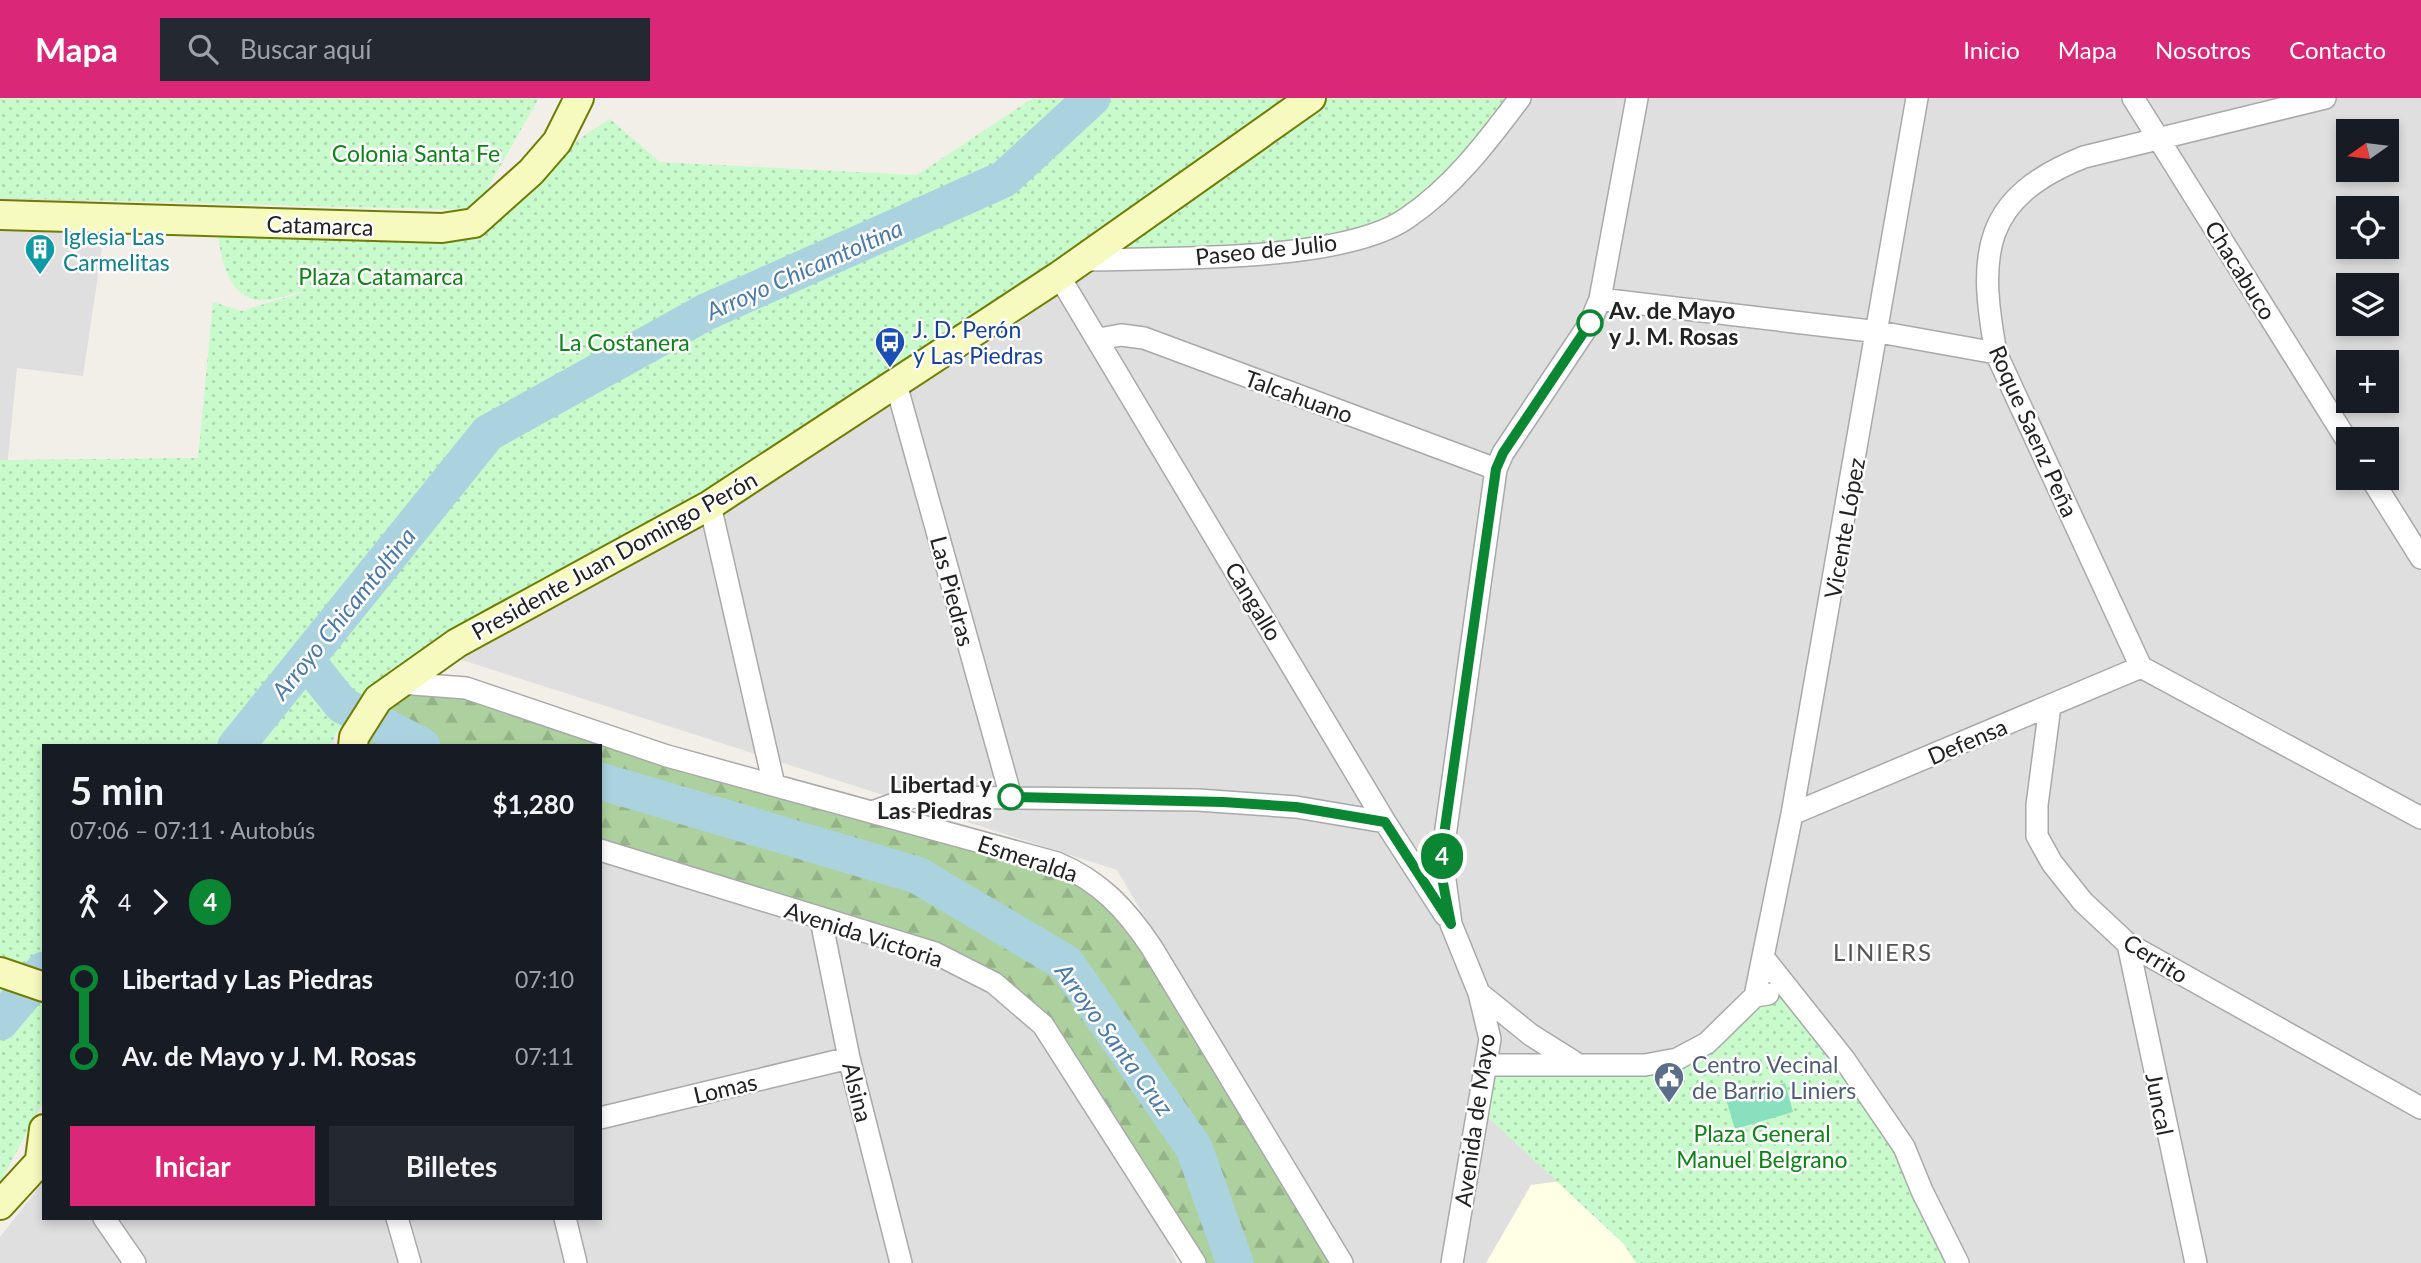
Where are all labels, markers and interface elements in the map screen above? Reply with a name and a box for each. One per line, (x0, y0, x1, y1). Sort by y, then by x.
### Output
search box (160, 18, 650, 81)
text: Mapa (35, 29, 118, 69)
icon: search (184, 30, 222, 68)
text: Buscar aquí (240, 33, 371, 65)
text: Inicio (1963, 35, 2020, 64)
text: Mapa (2058, 35, 2117, 64)
text: Nosotros (2155, 35, 2251, 64)
text: Contacto (2289, 35, 2386, 64)
north arrow (2336, 119, 2399, 182)
map controls (2336, 119, 2399, 490)
park label: Colonia Santa Fe (332, 139, 500, 167)
button: locate (2336, 196, 2399, 259)
street label: Catamarca (266, 209, 374, 241)
water label: Arroyo Chicamtoltina (700, 213, 907, 326)
street label: Chacabuco (2200, 215, 2282, 325)
place label: Iglesia Las Carmelitas (63, 222, 170, 276)
street label: Paseo de Julio (1194, 228, 1338, 270)
building icon: Iglesia Las Carmelitas (23, 232, 57, 276)
park label: Plaza Catamarca (298, 262, 464, 290)
button: layers (2336, 273, 2399, 336)
place label: Av. de Mayo y J. M. Rosas (1608, 296, 1738, 350)
marker: Av. de Mayo y J. M. Rosas (1577, 310, 1603, 336)
place label: J. D. Perón y Las Piedras (913, 315, 1043, 369)
bus stop icon: J. D. Perón y Las Piedras (873, 325, 907, 369)
park label: La Costanera (558, 328, 690, 356)
street label: Roque Saenz Peña (1984, 341, 2084, 521)
button: + (2336, 350, 2399, 413)
street label: Talcahuano (1241, 363, 1357, 429)
button: − (2336, 427, 2399, 490)
street label: Vicente López (1818, 455, 1870, 601)
street label: Presidente Juan Domingo Perón (466, 465, 762, 645)
water label: Arroyo Chicamtoltina (264, 521, 421, 705)
street label: Las Piedras (925, 533, 981, 649)
street label: Cangallo (1220, 557, 1288, 645)
street label: Defensa (1923, 712, 2011, 770)
text: 5 min (70, 767, 164, 813)
place label: Libertad y Las Piedras (877, 770, 993, 824)
marker: Libertad y Las Piedras (998, 784, 1024, 810)
text: $1,280 (493, 788, 574, 820)
text: 07:06 – 07:11 · Autobús (70, 816, 315, 844)
street label: Esmeralda (974, 829, 1082, 887)
line badge: 4 (1419, 833, 1465, 879)
text: 4 (1435, 841, 1449, 870)
icon: walk (70, 883, 108, 921)
icon: forward (141, 883, 179, 921)
text: 4 (203, 887, 217, 916)
text: 4 (118, 888, 131, 916)
street label: Avenida Victoria (781, 895, 947, 973)
street label: Cerrito (2119, 927, 2193, 989)
district label: LINIERS (1833, 937, 1933, 966)
water label: Arroyo Santa Cruz (1049, 956, 1181, 1122)
text: Libertad y Las Piedras (122, 963, 373, 995)
text: 07:10 (515, 965, 574, 993)
street label: Avenida de Mayo (1448, 1032, 1500, 1208)
text: Av. de Mayo y J. M. Rosas (122, 1040, 416, 1072)
text: 07:11 (515, 1042, 574, 1070)
place label: Centro Vecinal de Barrio Liniers (1692, 1050, 1856, 1104)
street label: Alsina (837, 1059, 879, 1125)
public building icon: Centro Vecinal de Barrio Liniers (1652, 1060, 1686, 1104)
street label: Lomas (691, 1067, 760, 1109)
street label: Juncal (2140, 1070, 2180, 1138)
park label: Plaza General Manuel Belgrano (1676, 1119, 1848, 1173)
button: Iniciar (70, 1126, 315, 1206)
button: Billetes (329, 1126, 574, 1206)

